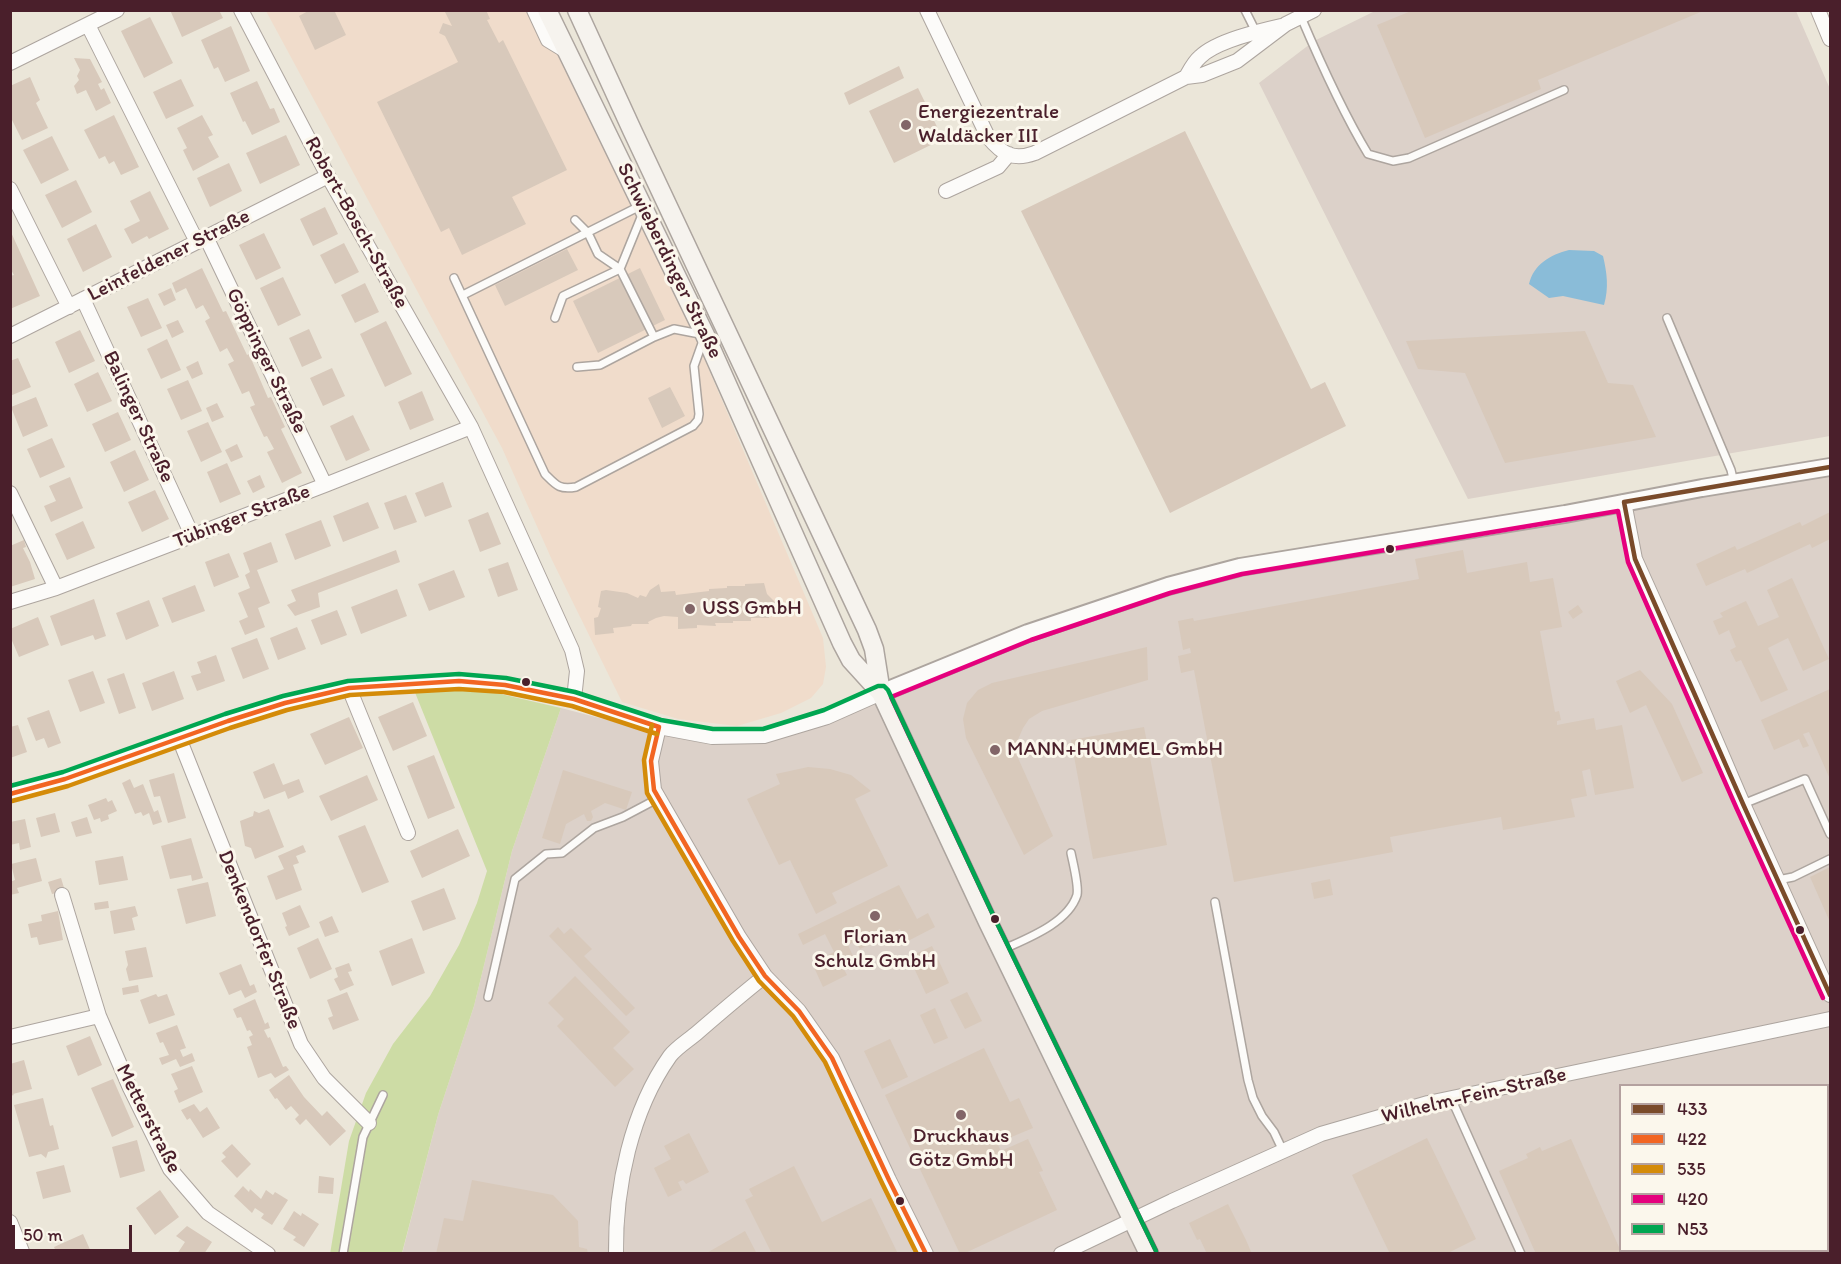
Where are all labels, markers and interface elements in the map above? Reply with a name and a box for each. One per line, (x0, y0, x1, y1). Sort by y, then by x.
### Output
place label: Energiezentrale Waldäcker III (918, 100, 1059, 150)
marker: Energiezentrale Waldäcker III (899, 118, 913, 132)
street label: Robert-Bosch-Straße (298, 133, 414, 313)
street label: Schwieberdinger Straße (611, 159, 727, 363)
street label: Leinfeldener Straße (84, 204, 254, 308)
street label: Göppinger Straße (220, 284, 312, 438)
street label: Balinger Straße (96, 347, 180, 487)
street label: Tübinger Straße (170, 479, 314, 555)
unlabelled marker (1384, 543, 1396, 555)
place label: USS GmbH (702, 596, 802, 622)
marker: USS GmbH (683, 602, 697, 616)
unlabelled marker (520, 676, 532, 688)
place label: MANN+HUMMEL GmbH (1007, 737, 1223, 763)
marker: MANN+HUMMEL GmbH (988, 743, 1002, 757)
street label: Denkendorfer Straße (212, 847, 306, 1033)
marker: Florian Schulz GmbH (868, 909, 882, 923)
unlabelled marker (989, 913, 1001, 925)
unlabelled marker (1794, 924, 1806, 936)
place label: Florian Schulz GmbH (814, 925, 936, 975)
street label: Metterstraße (110, 1060, 186, 1178)
street label: Wilhelm-Fein-Straße (1379, 1062, 1569, 1130)
legend (1619, 1084, 1829, 1252)
text: 433 (1677, 1098, 1707, 1120)
marker: Druckhaus Götz GmbH (954, 1108, 968, 1122)
place label: Druckhaus Götz GmbH (909, 1124, 1013, 1174)
text: 422 (1677, 1128, 1707, 1150)
text: 535 (1677, 1158, 1706, 1180)
text: 420 (1677, 1188, 1708, 1210)
unlabelled marker (894, 1195, 906, 1207)
scale bar (15, 1213, 135, 1251)
text: N53 (1677, 1218, 1708, 1240)
text: 50 m (23, 1224, 63, 1246)

